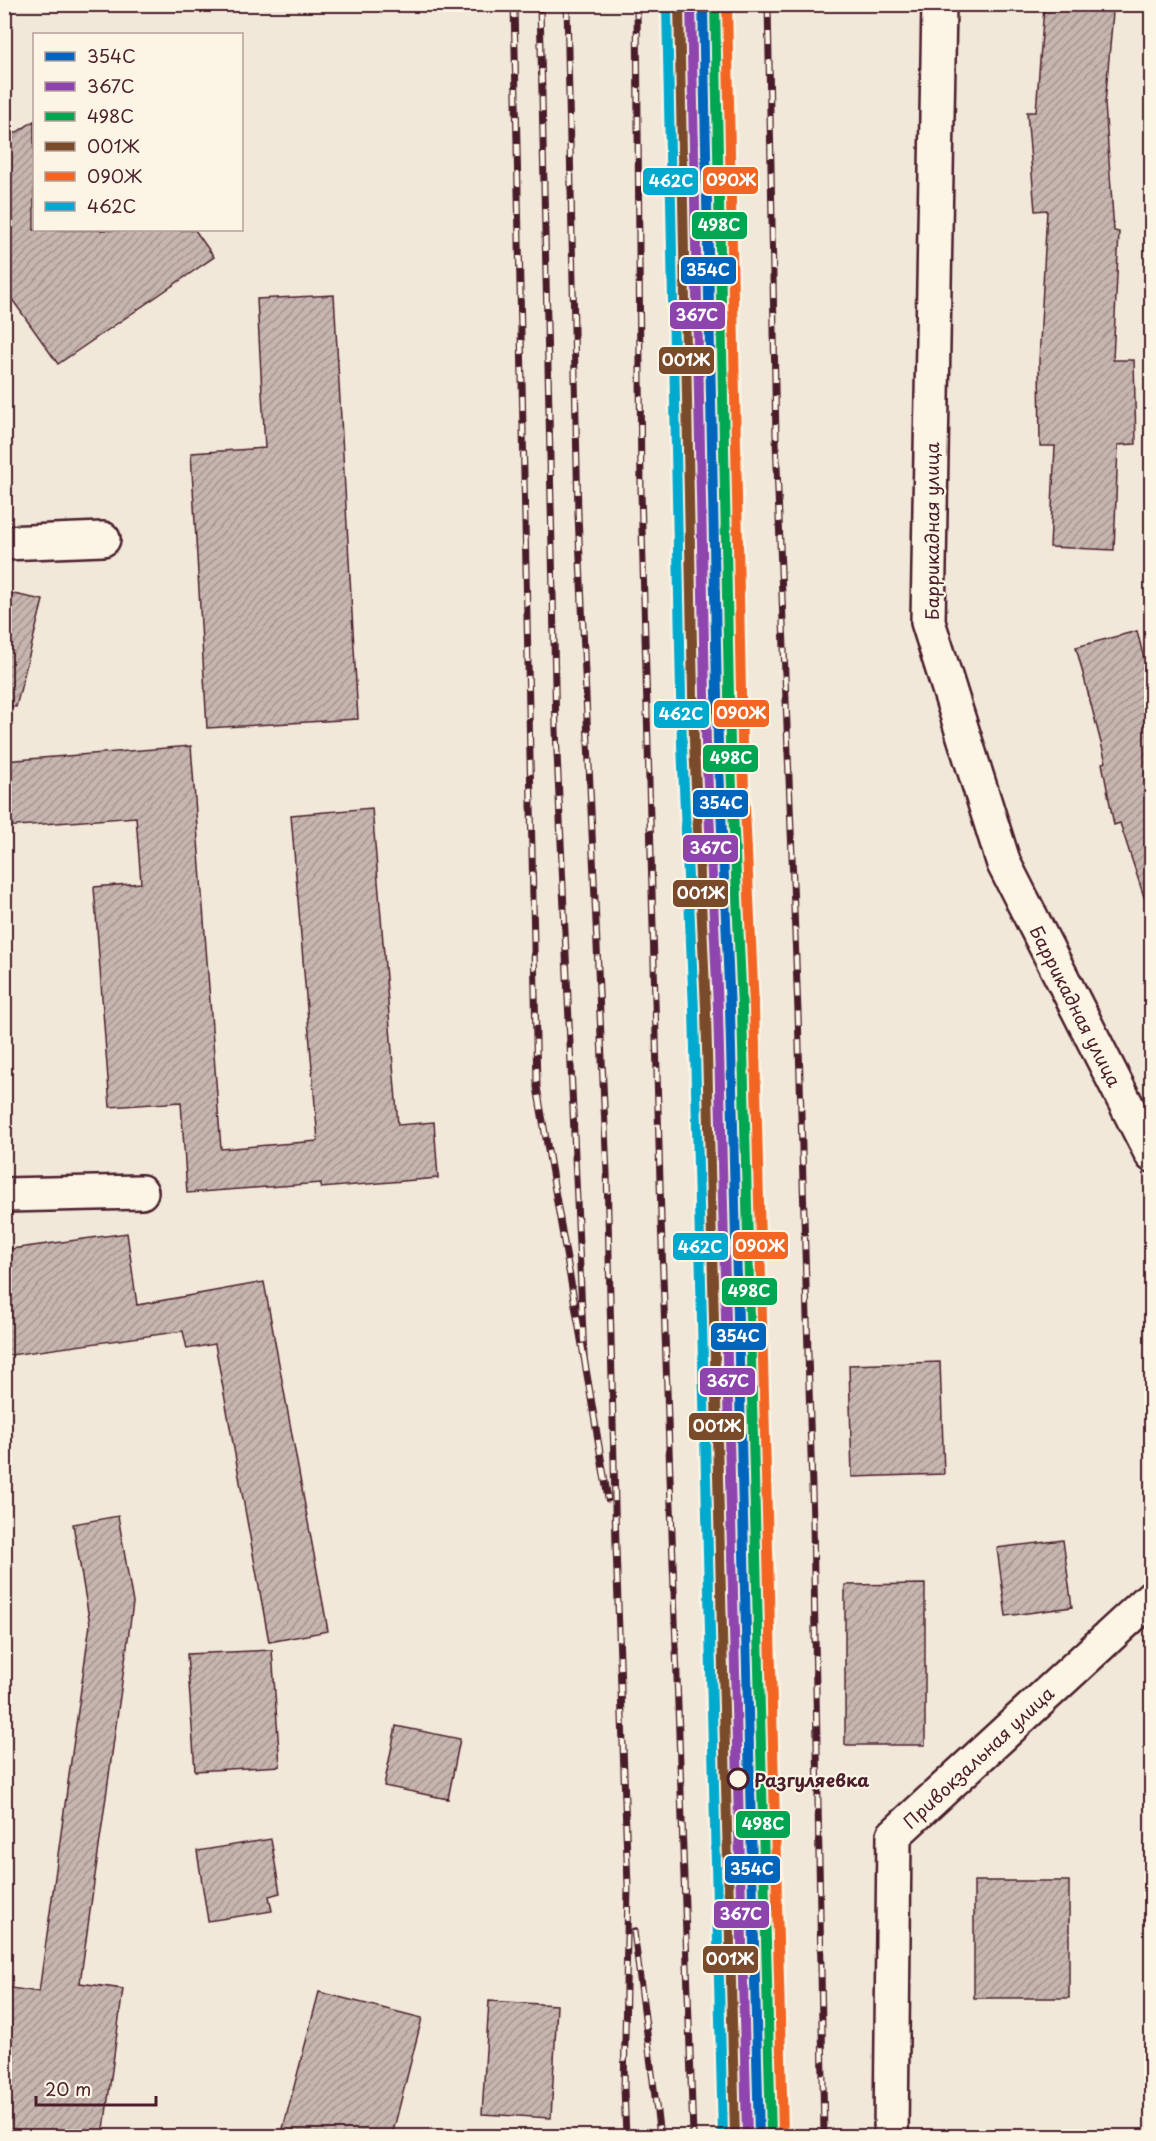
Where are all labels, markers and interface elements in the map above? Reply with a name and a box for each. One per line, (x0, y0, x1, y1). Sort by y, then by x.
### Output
legend (33, 33, 243, 231)
text: 354С (87, 42, 136, 69)
text: 367С (87, 72, 135, 99)
text: 498С (87, 102, 134, 129)
text: 001Ж (87, 132, 139, 159)
text: 090Ж (87, 162, 142, 189)
line badge: 090Ж (702, 166, 759, 195)
line badge: 462С (642, 167, 699, 196)
text: 090Ж (706, 167, 757, 191)
text: 462С (649, 168, 693, 192)
text: 462С (87, 192, 136, 219)
line badge: 498С (691, 211, 748, 240)
text: 498С (698, 212, 740, 236)
line badge: 354С (680, 256, 737, 285)
text: 354С (686, 257, 730, 281)
line badge: 367С (669, 301, 726, 330)
text: 367С (676, 302, 718, 326)
line badge: 001Ж (658, 346, 715, 375)
text: 001Ж (662, 347, 711, 371)
street label: Баррикадная улица (918, 441, 945, 620)
line badge: 090Ж (713, 699, 770, 728)
line badge: 462С (653, 700, 710, 729)
text: 090Ж (716, 700, 767, 724)
text: 462С (659, 701, 703, 725)
line badge: 498С (702, 744, 759, 773)
text: 498С (710, 745, 752, 769)
line badge: 354С (692, 789, 749, 818)
text: 354С (699, 790, 743, 814)
line badge: 367С (682, 834, 739, 863)
text: 367С (690, 835, 732, 859)
line badge: 001Ж (672, 879, 729, 908)
text: 001Ж (677, 880, 726, 904)
street label: Баррикадная улица (1024, 921, 1129, 1092)
line badge: 090Ж (732, 1231, 789, 1260)
line badge: 462С (672, 1232, 729, 1261)
text: 090Ж (735, 1233, 786, 1257)
text: 462С (678, 1234, 722, 1258)
line badge: 498С (721, 1277, 778, 1306)
text: 498С (728, 1278, 770, 1302)
line badge: 354С (710, 1322, 767, 1351)
text: 354С (716, 1323, 760, 1347)
line badge: 367С (699, 1367, 756, 1396)
text: 367С (707, 1368, 749, 1392)
line badge: 001Ж (688, 1412, 745, 1441)
text: 001Ж (693, 1413, 742, 1437)
street label: Привокзальная улица (896, 1679, 1060, 1834)
place label: Разгуляевка (754, 1766, 869, 1793)
marker: Разгуляевка (727, 1768, 749, 1790)
line badge: 498С (735, 1810, 791, 1839)
text: 498С (742, 1811, 784, 1835)
line badge: 354С (724, 1855, 781, 1884)
text: 354С (730, 1856, 774, 1880)
line badge: 367С (713, 1900, 770, 1929)
text: 367С (720, 1901, 762, 1925)
line badge: 001Ж (702, 1945, 759, 1974)
text: 001Ж (706, 1946, 755, 1970)
scale bar (36, 2069, 156, 2107)
text: 20 m (45, 2075, 91, 2102)

